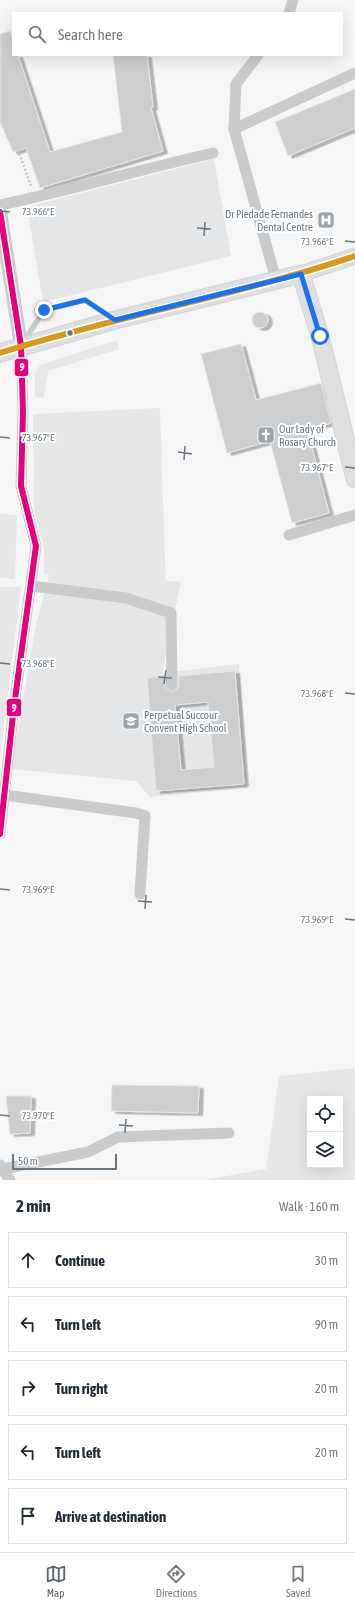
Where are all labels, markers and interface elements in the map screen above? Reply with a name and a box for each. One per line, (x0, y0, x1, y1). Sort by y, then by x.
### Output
search box (12, 12, 343, 56)
icon: search (26, 23, 48, 45)
text: Search here (58, 26, 123, 43)
text: 73.966°E (22, 206, 55, 217)
place label: Dr Piedade Fernandes Dental Centre (225, 208, 313, 233)
hospital icon: Dr Piedade Fernandes Dental Centre (316, 210, 336, 230)
text: 73.966°E (301, 236, 334, 247)
route end (35, 301, 53, 319)
route start (311, 327, 329, 345)
unlabelled marker (65, 328, 75, 338)
line badge: 9 (14, 358, 29, 377)
text: 9 (19, 361, 25, 373)
place label: Our Lady of Rosary Church (279, 423, 336, 448)
church icon: Our Lady of Rosary Church (256, 425, 276, 445)
text: 73.967°E (22, 432, 55, 443)
text: 73.967°E (301, 462, 334, 473)
text: 73.968°E (22, 658, 55, 669)
text: 73.968°E (301, 688, 334, 699)
line badge: 9 (6, 698, 22, 717)
text: 9 (11, 702, 17, 714)
place label: Perpetual Succour Convent High School (144, 709, 227, 734)
school or university icon: Perpetual Succour Convent High School (121, 711, 141, 731)
text: 73.969°E (22, 884, 55, 895)
text: 73.969°E (301, 914, 334, 925)
map controls (307, 1096, 343, 1168)
button: locate (307, 1096, 343, 1132)
text: 73.970°E (22, 1110, 55, 1121)
button: layers (307, 1132, 343, 1168)
scale bar (12, 1152, 117, 1171)
text: 50 m (18, 1155, 38, 1167)
text: 2 min (16, 1196, 51, 1216)
text: Walk · 160 m (279, 1199, 339, 1214)
icon: ahead (17, 1249, 39, 1271)
text: Continue (55, 1252, 105, 1269)
text: 30 m (315, 1253, 338, 1268)
icon: left (17, 1313, 39, 1335)
text: Turn left (55, 1316, 101, 1333)
text: 90 m (315, 1317, 338, 1332)
icon: right (17, 1377, 39, 1399)
text: Turn right (55, 1380, 108, 1397)
text: 20 m (315, 1381, 338, 1396)
icon: left (17, 1441, 39, 1463)
text: Turn left (55, 1444, 101, 1461)
text: 20 m (315, 1445, 338, 1460)
icon: arrive (17, 1505, 39, 1527)
text: Arrive at destination (55, 1508, 166, 1525)
tab: Map (45, 1563, 67, 1599)
tab: Directions (156, 1563, 197, 1599)
tab: Saved (286, 1563, 310, 1599)

